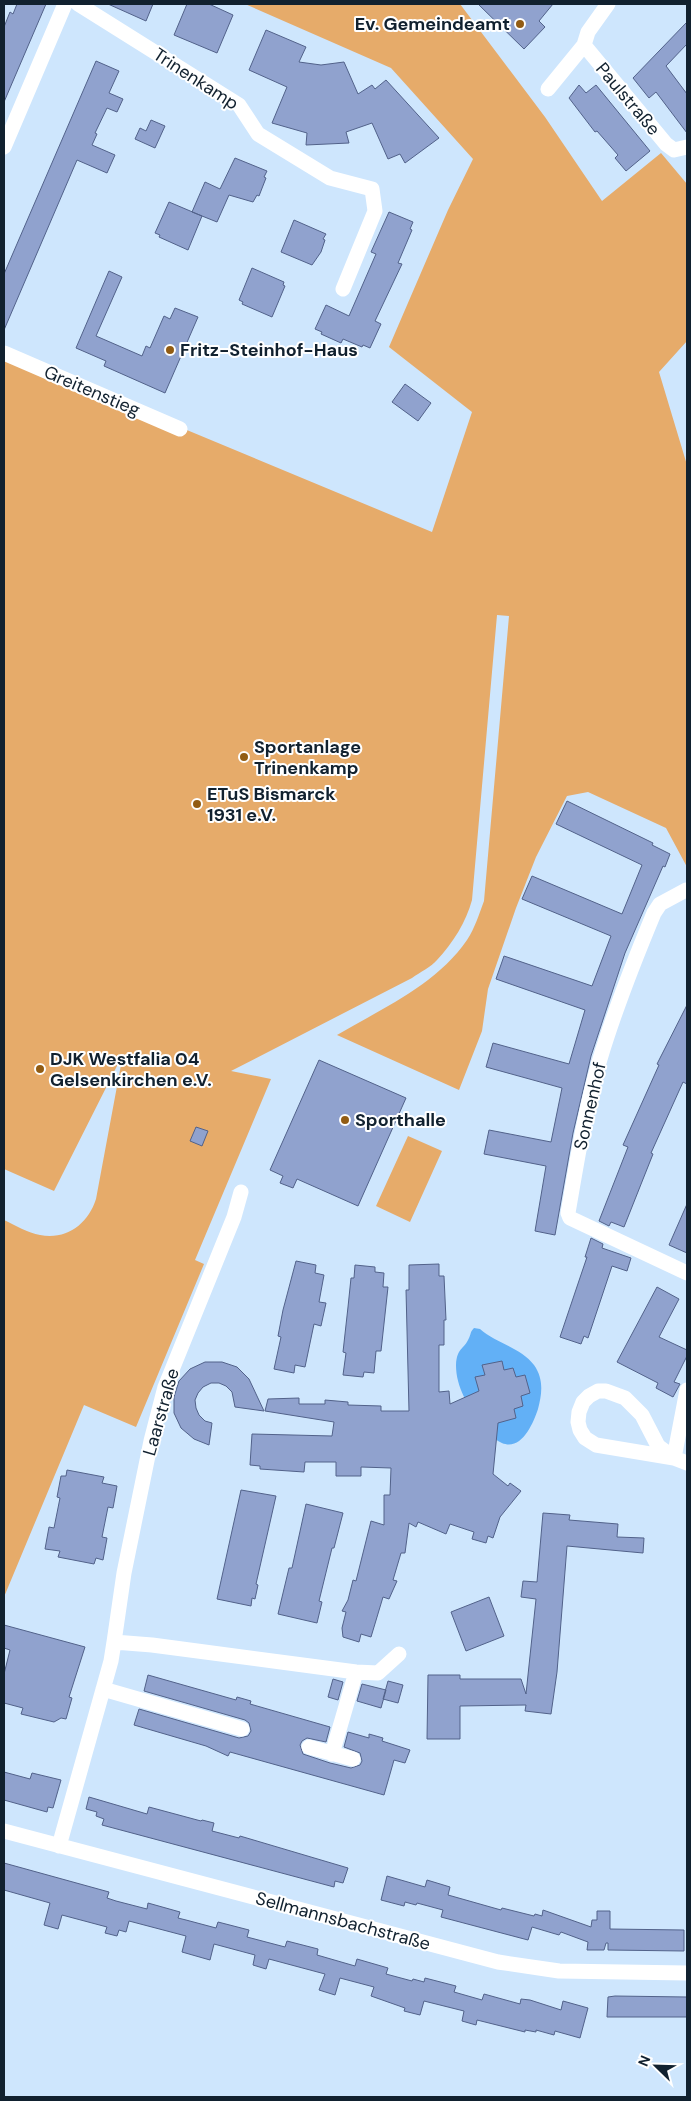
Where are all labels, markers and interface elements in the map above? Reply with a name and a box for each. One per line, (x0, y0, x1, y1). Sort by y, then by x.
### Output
place label: Ev. Gemeindeamt (355, 12, 510, 36)
marker: Ev. Gemeindeamt (514, 18, 526, 30)
street label: Trinenkamp (149, 43, 243, 115)
street label: Paulstraße (590, 58, 666, 140)
place label: Fritz-Steinhof-Haus (180, 338, 358, 362)
marker: Fritz-Steinhof-Haus (164, 344, 176, 356)
street label: Greitenstieg (40, 360, 144, 422)
place label: Sportanlage Trinenkamp (254, 735, 361, 780)
marker: Sportanlage Trinenkamp (238, 751, 250, 763)
place label: ETuS Bismarck 1931 e.V. (207, 782, 336, 827)
marker: ETuS Bismarck 1931 e.V. (191, 798, 203, 810)
place label: DJK Westfalia 04 Gelsenkirchen e.V. (50, 1047, 212, 1092)
street label: Sonnenhof (568, 1060, 612, 1152)
marker: DJK Westfalia 04 Gelsenkirchen e.V. (34, 1063, 46, 1075)
place label: Sporthalle (355, 1108, 446, 1132)
marker: Sporthalle (339, 1114, 351, 1126)
street label: Laarstraße (137, 1366, 185, 1458)
street label: Sellmannsbachstraße (253, 1886, 433, 1956)
north arrow (631, 2041, 681, 2091)
text: N (634, 2053, 654, 2069)

